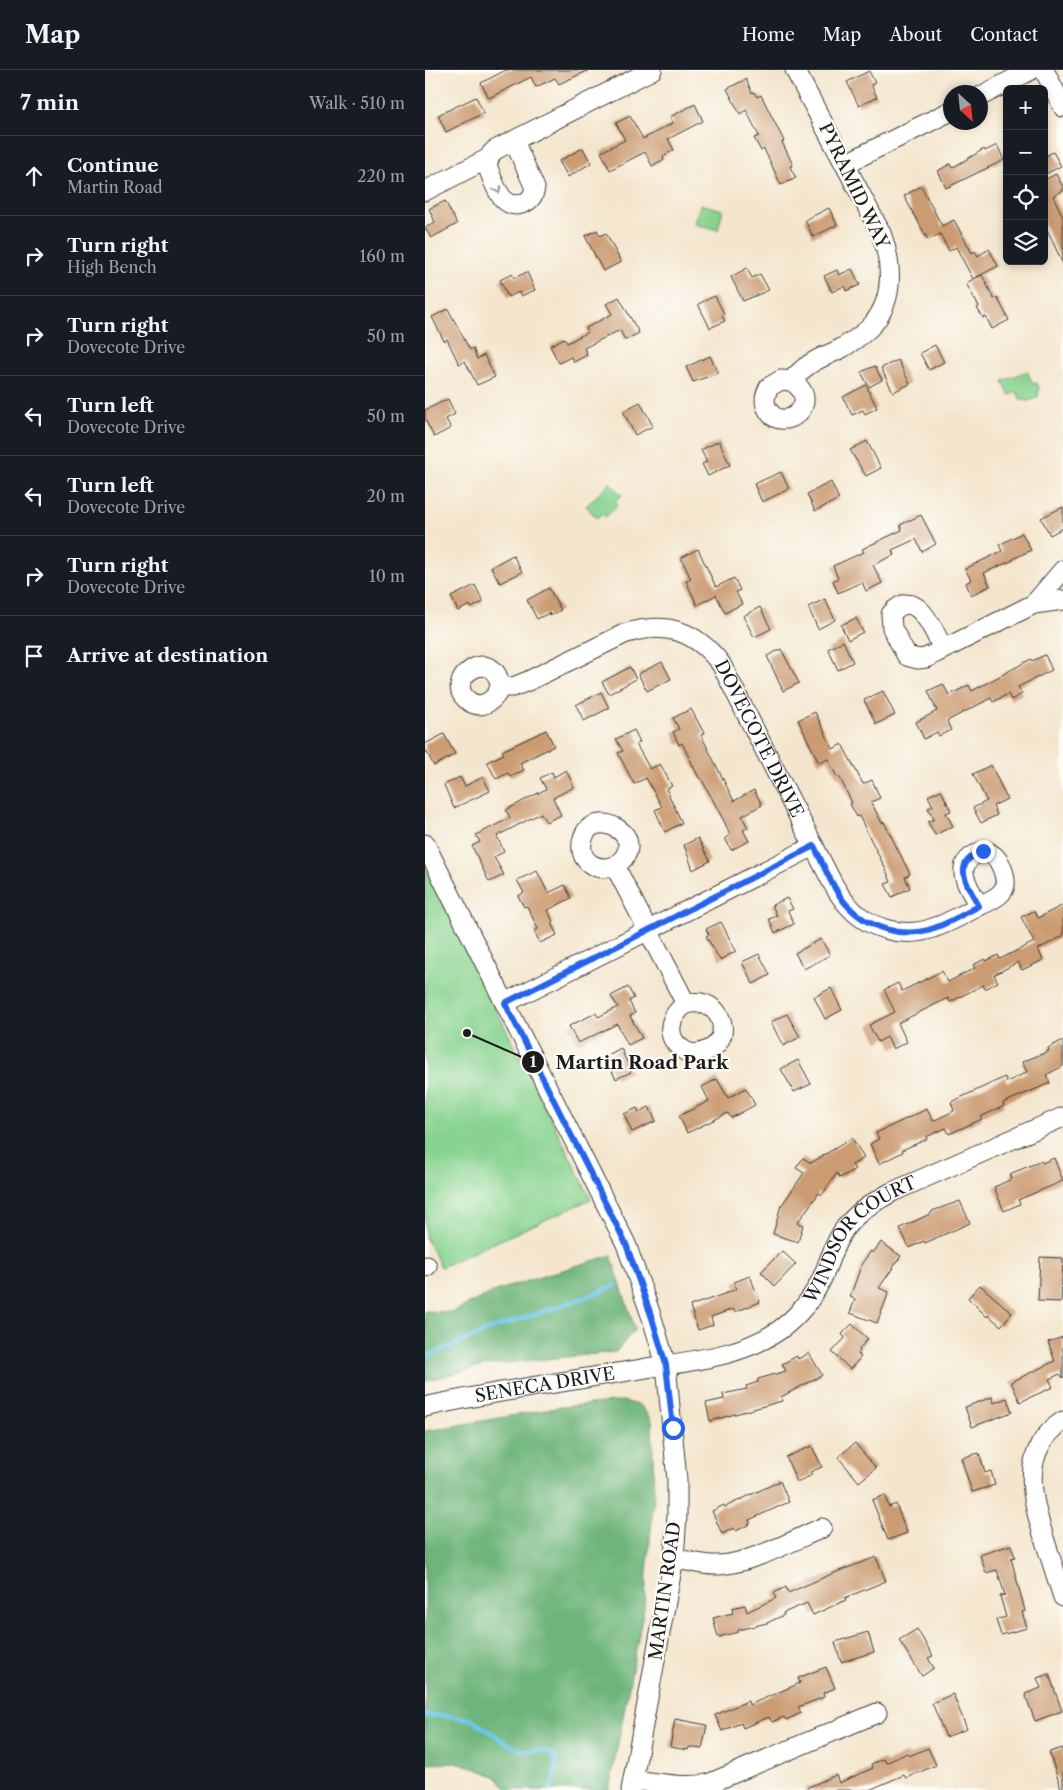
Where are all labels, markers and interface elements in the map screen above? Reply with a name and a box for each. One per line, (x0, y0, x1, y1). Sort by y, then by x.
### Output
text: Map (25, 20, 80, 49)
text: Home (742, 24, 795, 46)
text: Map (823, 24, 861, 46)
text: About (889, 24, 942, 46)
text: Contact (970, 24, 1038, 46)
north arrow (943, 85, 988, 130)
map controls (1003, 85, 1048, 265)
button: + (1003, 85, 1048, 130)
text: 7 min (20, 90, 79, 115)
text: Walk · 510 m (309, 93, 405, 113)
street label: PYRAMID WAY (814, 119, 895, 254)
button: − (1003, 130, 1048, 175)
text: Continue (67, 154, 159, 177)
icon: ahead (20, 162, 48, 190)
text: 220 m (357, 166, 405, 186)
button: locate (1003, 175, 1048, 220)
text: Martin Road (67, 177, 163, 197)
one-way arrow (492, 185, 502, 194)
button: layers (1003, 220, 1048, 265)
text: Turn right (67, 234, 168, 257)
icon: right (20, 242, 48, 270)
text: 160 m (360, 246, 405, 266)
text: High Bench (67, 257, 157, 277)
text: Turn right (67, 314, 168, 337)
icon: right (20, 322, 48, 350)
text: 50 m (367, 326, 405, 346)
text: Dovecote Drive (67, 337, 185, 357)
text: Turn left (67, 394, 154, 417)
icon: left (20, 402, 48, 430)
text: 50 m (367, 406, 405, 426)
text: Dovecote Drive (67, 417, 185, 437)
text: Turn left (67, 474, 154, 497)
icon: left (20, 482, 48, 510)
text: 20 m (366, 486, 405, 506)
text: Dovecote Drive (67, 497, 185, 517)
text: Turn right (67, 554, 168, 577)
icon: right (20, 562, 48, 590)
text: 10 m (369, 566, 405, 586)
text: Dovecote Drive (67, 577, 185, 597)
icon: arrive (20, 642, 48, 670)
text: Arrive at destination (67, 644, 268, 667)
street label: DOVECOTE DRIVE (710, 656, 808, 821)
route end (972, 840, 995, 863)
callout: Martin Road Park (520, 1045, 738, 1079)
text: Martin Road Park (556, 1051, 729, 1074)
text: 1 (530, 1052, 537, 1071)
street label: WINDSOR COURT (799, 1171, 920, 1308)
street label: SENECA DRIVE (473, 1362, 617, 1407)
route start (662, 1417, 685, 1440)
street label: MARTIN ROAD (644, 1520, 686, 1662)

